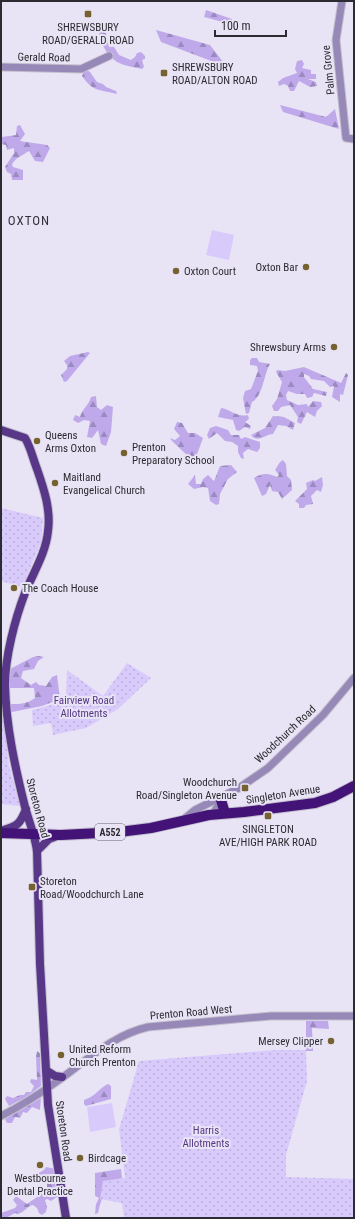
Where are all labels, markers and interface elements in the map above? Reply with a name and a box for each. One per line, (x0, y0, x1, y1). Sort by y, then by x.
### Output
marker: SHREWSBURY ROAD/GERALD ROAD (83, 9, 93, 19)
scale bar (215, 12, 286, 38)
text: 100 m (221, 19, 251, 33)
place label: SHREWSBURY ROAD/GERALD ROAD (42, 21, 134, 47)
street label: Palm Grove (319, 45, 338, 95)
street label: Gerald Road (18, 51, 70, 64)
place label: SHREWSBURY ROAD/ALTON ROAD (172, 61, 258, 87)
marker: SHREWSBURY ROAD/ALTON ROAD (159, 68, 169, 78)
district label: OXTON (8, 213, 50, 228)
place label: Oxton Bar (255, 261, 299, 274)
marker: Oxton Bar (301, 262, 311, 272)
place label: Oxton Court (184, 265, 236, 278)
marker: Oxton Court (171, 266, 181, 276)
place label: Shrewsbury Arms (250, 341, 326, 354)
marker: Shrewsbury Arms (329, 342, 339, 352)
place label: Queens Arms Oxton (45, 429, 96, 455)
marker: Queens Arms Oxton (32, 436, 42, 446)
place label: Prenton Preparatory School (132, 441, 215, 467)
marker: Prenton Preparatory School (119, 448, 129, 458)
place label: Maitland Evangelical Church (63, 471, 145, 497)
marker: Maitland Evangelical Church (50, 478, 60, 488)
place label: The Coach House (22, 582, 99, 595)
marker: The Coach House (9, 583, 19, 593)
park label: Fairview Road Allotments (54, 694, 114, 720)
street label: Woodchurch Road (252, 703, 319, 766)
place label: Woodchurch Road/Singleton Avenue (136, 776, 237, 802)
street label: Storeton Road (23, 777, 52, 839)
street label: Singleton Avenue (245, 782, 321, 807)
marker: Woodchurch Road/Singleton Avenue (240, 783, 250, 793)
marker: SINGLETON AVE/HIGH PARK ROAD (263, 811, 273, 821)
place label: SINGLETON AVE/HIGH PARK ROAD (219, 823, 317, 849)
road number: A552 (95, 824, 125, 840)
place label: Storeton Road/Woodchurch Lane (40, 875, 144, 901)
marker: Storeton Road/Woodchurch Lane (27, 882, 37, 892)
street label: Prenton Road West (149, 1002, 233, 1023)
place label: Mersey Clipper (258, 1035, 324, 1048)
marker: Mersey Clipper (326, 1036, 336, 1046)
place label: United Reform Church Prenton (69, 1043, 136, 1069)
marker: United Reform Church Prenton (56, 1050, 66, 1060)
street label: Storeton Road (53, 1100, 74, 1162)
park label: Harris Allotments (182, 1124, 230, 1150)
place label: Birdcage (88, 1152, 126, 1165)
marker: Birdcage (75, 1153, 85, 1163)
marker: Westbourne Dental Practice (35, 1160, 45, 1170)
place label: Westbourne Dental Practice (7, 1172, 73, 1198)

